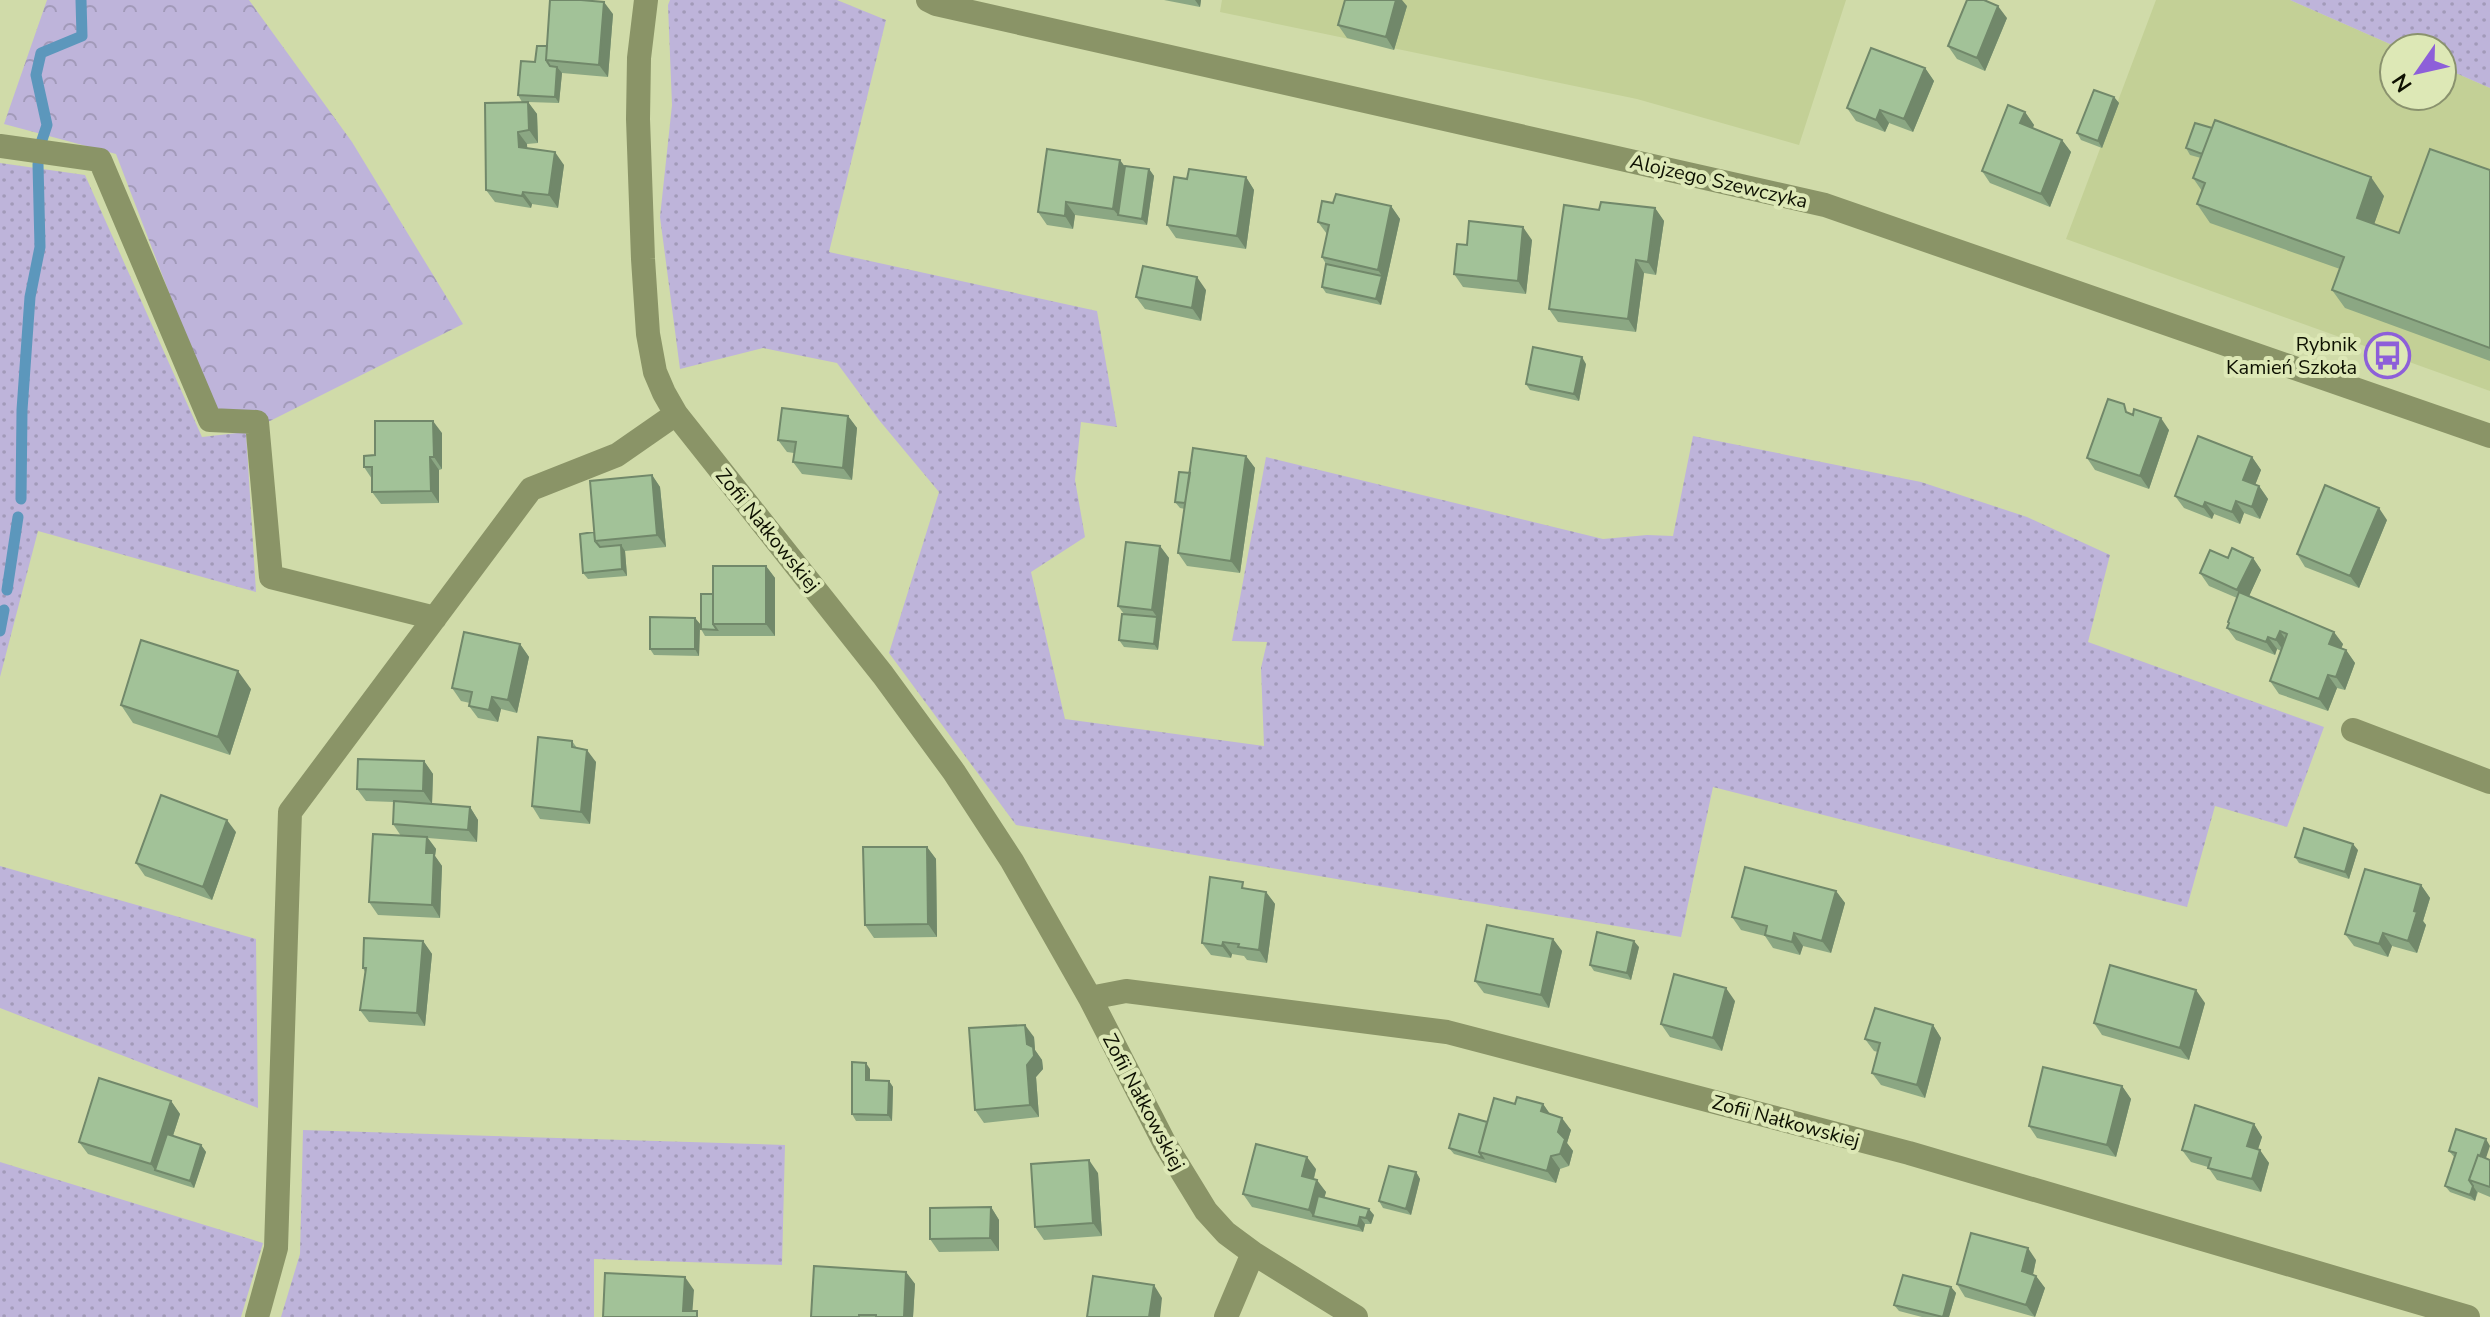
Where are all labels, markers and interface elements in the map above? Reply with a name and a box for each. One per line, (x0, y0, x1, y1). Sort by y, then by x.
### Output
north arrow (2378, 32, 2458, 112)
text: N (2385, 67, 2419, 98)
street label: Alojzego Szewczyka (1627, 148, 1810, 215)
place label: Rybnik Kamień Szkoła (2226, 331, 2358, 381)
bus stop icon: Rybnik Kamień Szkoła (2364, 332, 2412, 380)
street label: Zofii Nałkowskiej (709, 463, 826, 598)
street label: Zofii Nałkowskiej (1096, 1029, 1191, 1176)
street label: Zofii Nałkowskiej (1709, 1089, 1863, 1154)

